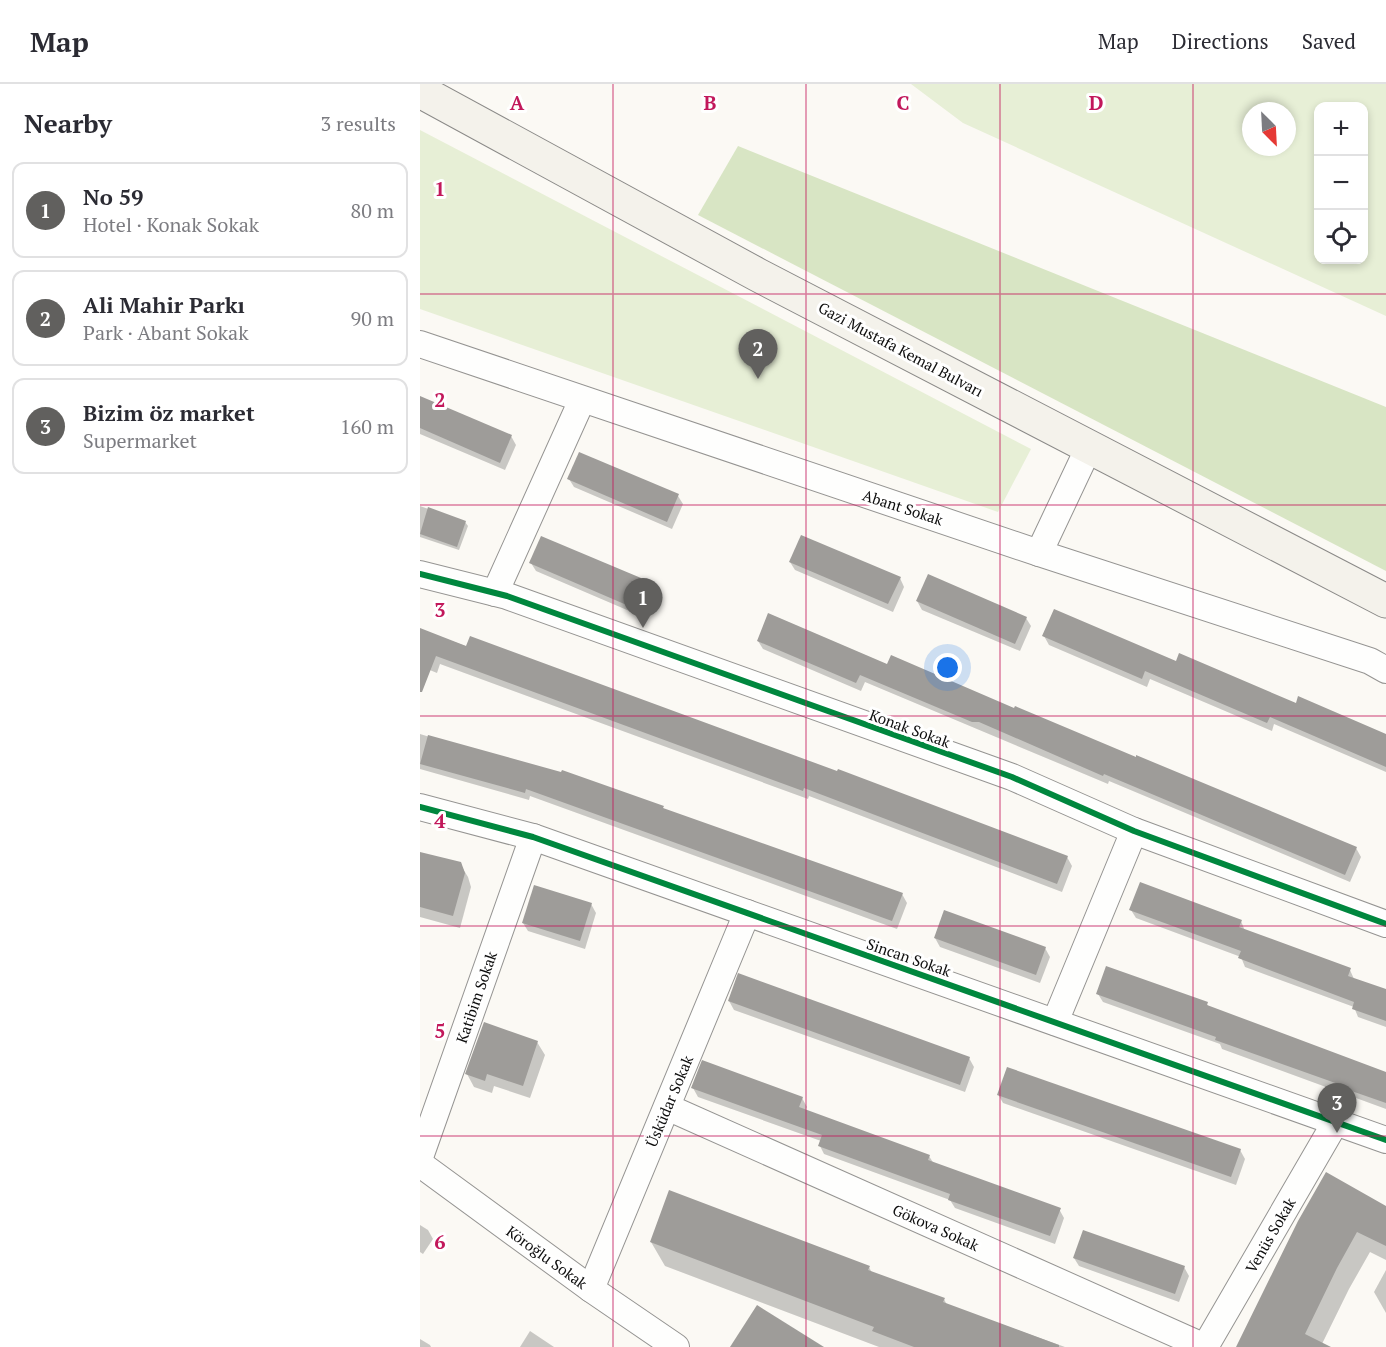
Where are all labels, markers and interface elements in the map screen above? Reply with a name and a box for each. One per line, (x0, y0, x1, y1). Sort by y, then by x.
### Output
text: Map (30, 23, 89, 60)
text: Map (1098, 27, 1139, 55)
text: Directions (1172, 27, 1269, 55)
text: Saved (1302, 27, 1356, 55)
text: A (510, 89, 525, 116)
text: B (704, 89, 717, 116)
text: C (896, 89, 910, 116)
text: D (1089, 89, 1103, 116)
north arrow (1242, 102, 1296, 156)
map controls (1314, 102, 1368, 264)
button: + (1314, 102, 1368, 156)
text: Nearby (24, 106, 112, 140)
text: 3 results (321, 110, 396, 137)
button: − (1314, 156, 1368, 210)
text: 1 (434, 175, 446, 202)
text: No 59 (83, 182, 144, 211)
text: 1 (40, 197, 51, 224)
text: 80 m (351, 197, 394, 224)
button: locate (1314, 210, 1368, 264)
text: Hotel · Konak Sokak (83, 211, 259, 238)
text: Ali Mahir Parkı (83, 290, 245, 319)
street label: Gazi Mustafa Kemal Bulvarı (815, 297, 987, 401)
text: 2 (40, 305, 51, 332)
text: 90 m (351, 305, 394, 332)
text: Park · Abant Sokak (83, 319, 248, 346)
pin: 2 (738, 330, 778, 379)
text: 2 (434, 386, 446, 413)
text: Bizim öz market (83, 398, 255, 427)
text: 3 (40, 413, 51, 440)
text: 160 m (340, 413, 394, 440)
text: Supermarket (83, 427, 197, 454)
street label: Abant Sokak (860, 485, 946, 529)
pin: 1 (624, 578, 662, 628)
text: 3 (434, 596, 446, 623)
your location (933, 653, 962, 682)
street label: Konak Sokak (867, 704, 953, 752)
text: 4 (434, 807, 446, 834)
street label: Sincan Sokak (864, 933, 954, 981)
street label: Katibim Sokak (451, 948, 501, 1046)
text: 5 (434, 1017, 446, 1044)
street label: Üsküdar Sokak (641, 1052, 697, 1150)
pin: 3 (1318, 1084, 1356, 1133)
street label: Venüs Sokak (1240, 1194, 1300, 1276)
street label: Gökova Sokak (890, 1199, 983, 1255)
street label: Köroğlu Sokak (503, 1221, 592, 1293)
text: 6 (434, 1228, 446, 1255)

